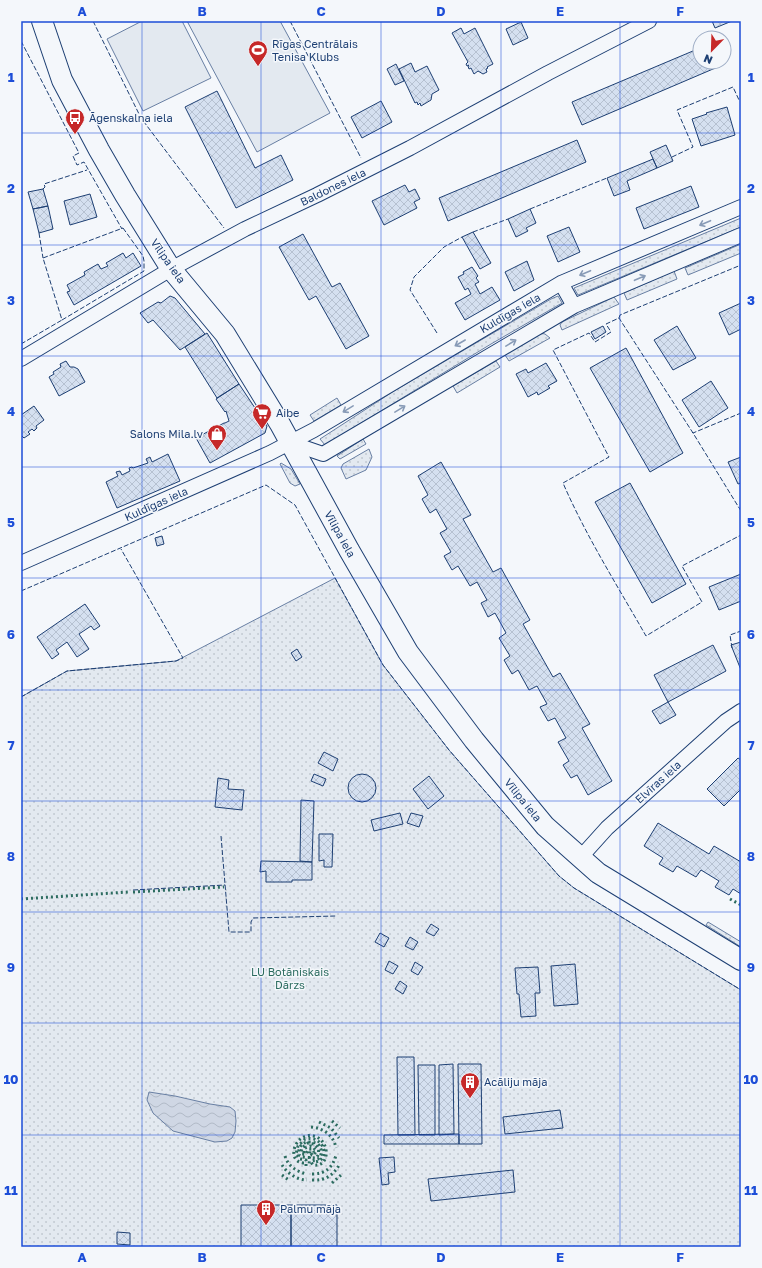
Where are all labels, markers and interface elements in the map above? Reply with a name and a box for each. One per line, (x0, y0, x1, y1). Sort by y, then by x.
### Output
text: A (77, 3, 87, 19)
text: B (197, 3, 207, 19)
text: C (316, 3, 326, 19)
text: D (436, 3, 446, 19)
text: E (556, 3, 564, 19)
text: F (676, 3, 684, 19)
north arrow (692, 30, 732, 70)
place label: Rīgas Centrālais Tenisa Klubs (272, 37, 358, 63)
sports icon: Rīgas Centrālais Tenisa Klubs (247, 39, 269, 67)
text: N (702, 52, 714, 67)
text: 1 (8, 69, 15, 85)
text: 1 (748, 69, 755, 85)
bus stop icon: Āgenskalna iela (64, 107, 86, 135)
place label: Āgenskalna iela (89, 111, 173, 124)
street label: Baldones iela (298, 165, 368, 208)
text: 2 (7, 180, 15, 196)
text: 2 (747, 180, 755, 196)
one-way arrow (700, 219, 712, 227)
street label: Vīlipa iela (148, 236, 189, 286)
one-way arrow (580, 270, 592, 277)
one-way arrow (633, 274, 645, 281)
street label: Kuldīgas iela (477, 290, 542, 335)
text: 3 (7, 292, 15, 308)
text: 3 (747, 292, 755, 308)
one-way arrow (505, 338, 517, 346)
one-way arrow (454, 339, 466, 347)
supermarket icon: Aibe (251, 402, 273, 430)
text: 4 (7, 403, 15, 419)
text: 4 (747, 403, 755, 419)
one-way arrow (394, 404, 406, 412)
place label: Aibe (276, 406, 299, 419)
one-way arrow (342, 406, 354, 414)
shop icon: Salons Mila.lv (206, 423, 228, 451)
place label: Salons Mila.lv (130, 427, 203, 440)
street label: Kuldīgas iela (122, 484, 189, 523)
street label: Vīlipa iela (322, 508, 359, 559)
text: 5 (7, 514, 15, 530)
text: 5 (747, 514, 755, 530)
text: 6 (7, 626, 15, 642)
text: 6 (747, 626, 755, 642)
text: 7 (7, 737, 15, 753)
text: 7 (747, 737, 755, 753)
street label: Elvīras iela (632, 758, 683, 806)
street label: Vīlipa iela (502, 776, 545, 824)
text: 8 (7, 848, 15, 864)
text: 8 (747, 848, 755, 864)
text: 9 (7, 959, 15, 975)
text: 9 (747, 959, 755, 975)
park label: LU Botāniskais Dārzs (251, 965, 329, 991)
text: 10 (3, 1071, 19, 1087)
building icon: Acāliju māja (459, 1071, 481, 1099)
text: 10 (743, 1071, 759, 1087)
place label: Acāliju māja (484, 1075, 547, 1088)
text: 11 (4, 1182, 18, 1198)
text: 11 (744, 1182, 758, 1198)
building icon: Palmu māja (255, 1198, 277, 1226)
place label: Palmu māja (280, 1202, 341, 1215)
text: A (77, 1249, 87, 1265)
text: B (197, 1249, 207, 1265)
text: C (316, 1249, 326, 1265)
text: D (436, 1249, 446, 1265)
text: E (556, 1249, 564, 1265)
text: F (676, 1249, 684, 1265)

